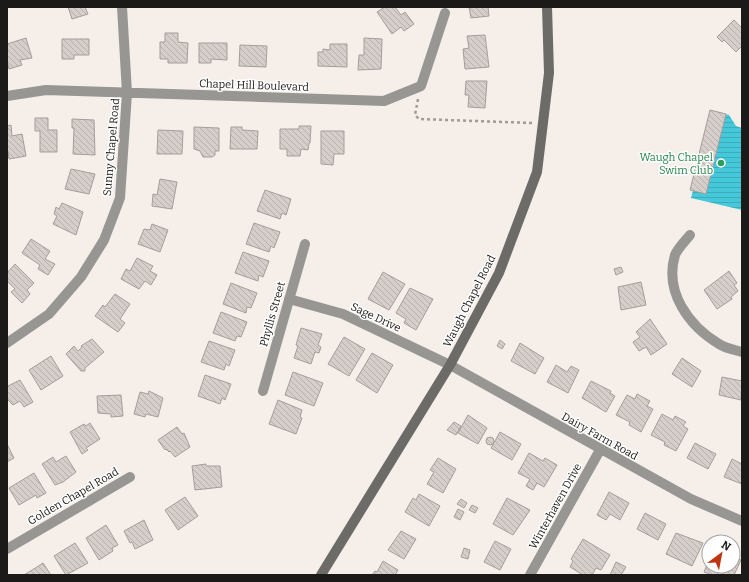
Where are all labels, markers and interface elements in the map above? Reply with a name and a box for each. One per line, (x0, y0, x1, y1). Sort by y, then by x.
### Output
street label: Chapel Hill Boulevard (199, 77, 310, 94)
street label: Sunny Chapel Road (101, 97, 122, 197)
place label: Waugh Chapel Swim Club (639, 151, 713, 177)
marker: Waugh Chapel Swim Club (716, 158, 726, 168)
street label: Waugh Chapel Road (441, 253, 499, 349)
street label: Phyllis Street (257, 280, 288, 348)
street label: Sage Drive (349, 300, 403, 335)
street label: Dairy Farm Road (559, 410, 641, 463)
street label: Winterhaven Drive (526, 461, 584, 551)
street label: Golden Chapel Road (26, 465, 121, 528)
north arrow (701, 534, 741, 574)
text: N (719, 538, 734, 554)

